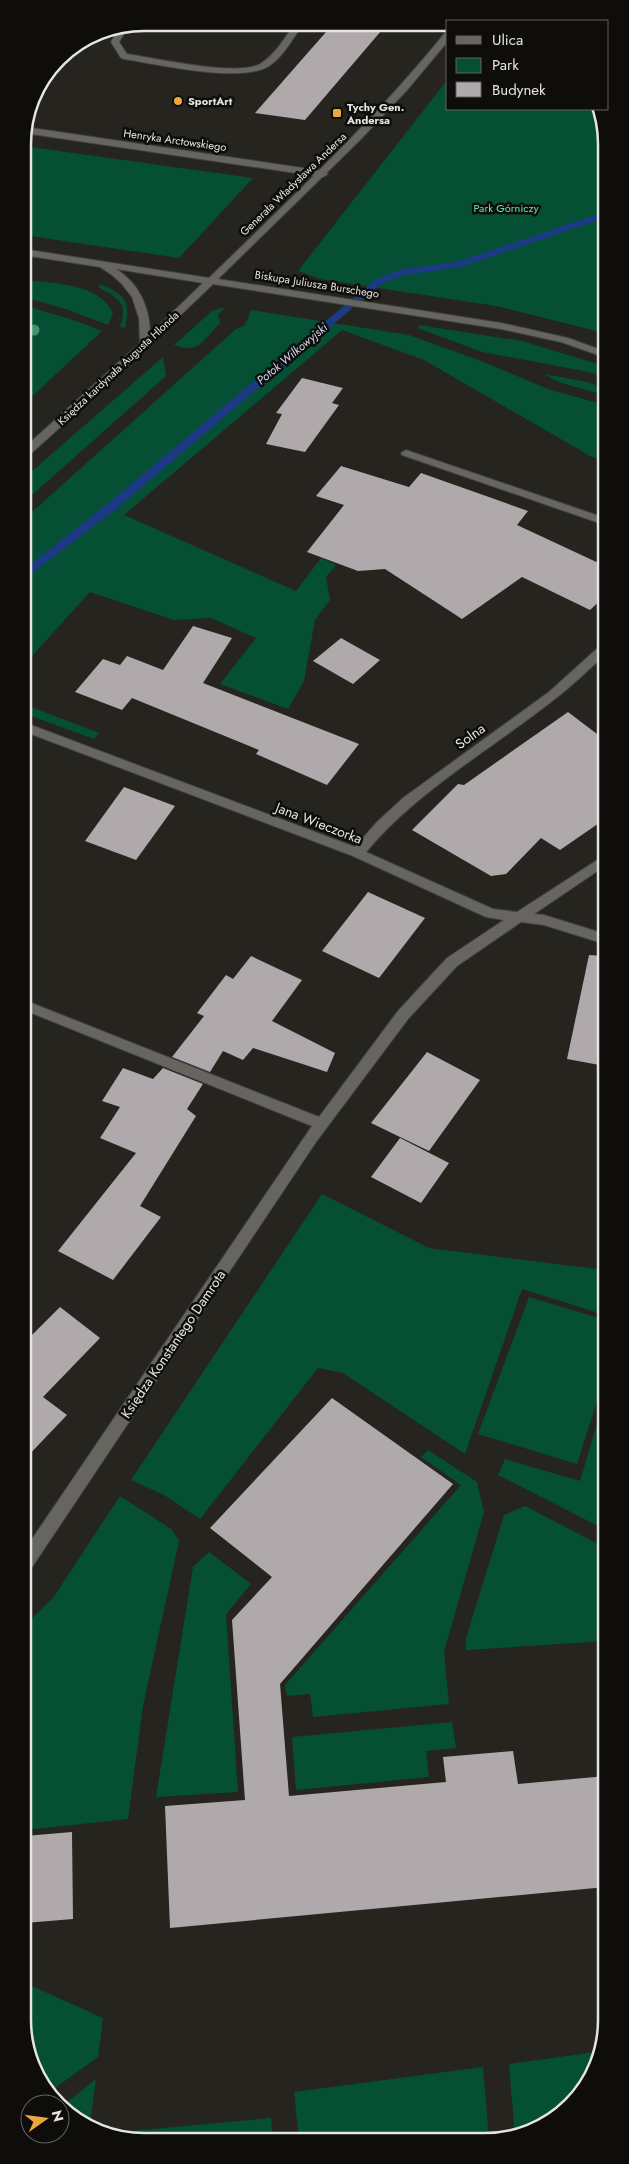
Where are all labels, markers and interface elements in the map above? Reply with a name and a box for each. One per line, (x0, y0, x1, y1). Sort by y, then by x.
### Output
legend (446, 20, 609, 110)
text: Ulica (492, 29, 523, 51)
text: Park (492, 54, 519, 76)
text: Budynek (492, 79, 546, 101)
place label: SportArt (188, 93, 233, 109)
marker: SportArt (172, 95, 184, 107)
place label: Tychy Gen. Andersa (346, 99, 404, 128)
marker: Tychy Gen. Andersa (331, 107, 343, 119)
street label: Henryka Arctowskiego (122, 125, 228, 155)
street label: Generała Władysława Andersa (236, 129, 350, 239)
park label: Park Górniczy (473, 200, 539, 216)
street label: Biskupa Juliusza Burschego (254, 266, 380, 302)
street label: Księdza kardynała Augusta Hlonda (54, 307, 182, 429)
water label: Potok Wilkowyjski (253, 318, 332, 389)
street label: Solna (451, 718, 489, 754)
street label: Jana Wieczorka (271, 797, 365, 849)
street label: Księdza Konstantego Damrota (116, 1266, 230, 1422)
north arrow (20, 2094, 70, 2144)
text: N (47, 2108, 69, 2124)

